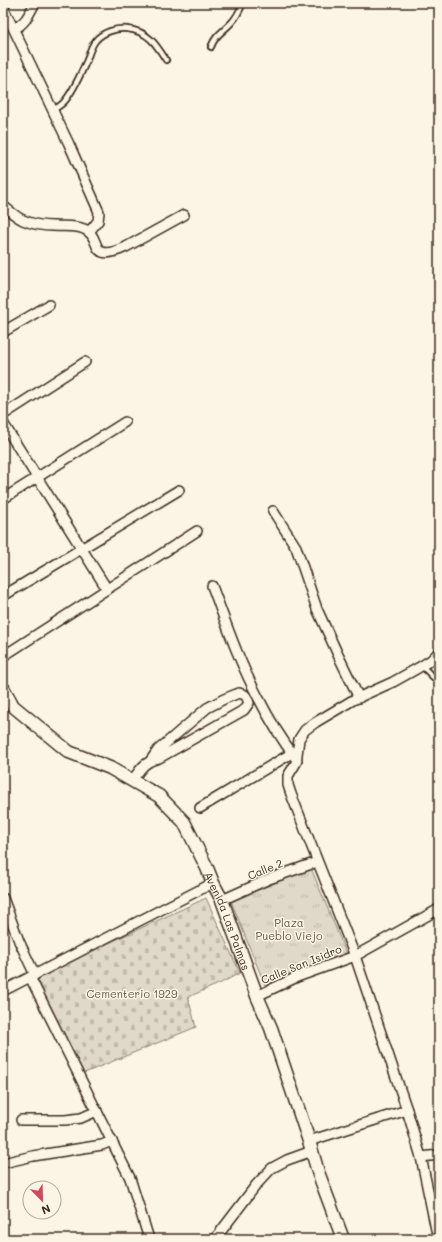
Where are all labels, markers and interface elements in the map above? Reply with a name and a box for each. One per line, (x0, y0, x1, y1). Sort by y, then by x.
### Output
street label: Calle 2 (245, 855, 285, 883)
street label: Avenida Las Palmas (202, 869, 254, 972)
park label: Plaza Pueblo Viejo (256, 915, 323, 943)
street label: Calle San Isidro (258, 941, 344, 987)
park label: Cementerio 1929 (87, 986, 178, 1001)
north arrow (22, 1180, 62, 1220)
text: N (39, 1201, 53, 1218)

